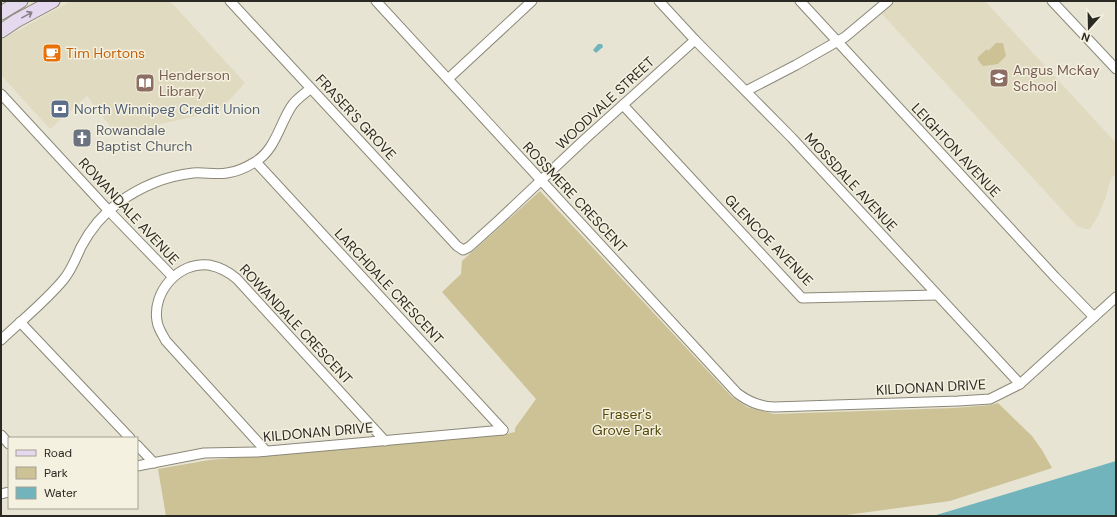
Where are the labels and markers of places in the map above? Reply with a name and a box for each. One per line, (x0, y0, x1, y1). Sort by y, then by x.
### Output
cafe icon: Tim Hortons (41, 42, 63, 64)
place label: Tim Hortons (66, 44, 145, 62)
place label: Angus McKay School (1013, 61, 1100, 95)
place label: Henderson Library (159, 66, 230, 100)
school or university icon: Angus McKay School (988, 67, 1010, 89)
library icon: Henderson Library (134, 72, 156, 94)
bank icon: North Winnipeg Credit Union (49, 98, 71, 120)
place label: North Winnipeg Credit Union (74, 100, 260, 118)
place label: Rowandale Baptist Church (96, 121, 192, 155)
church icon: Rowandale Baptist Church (71, 127, 93, 149)

